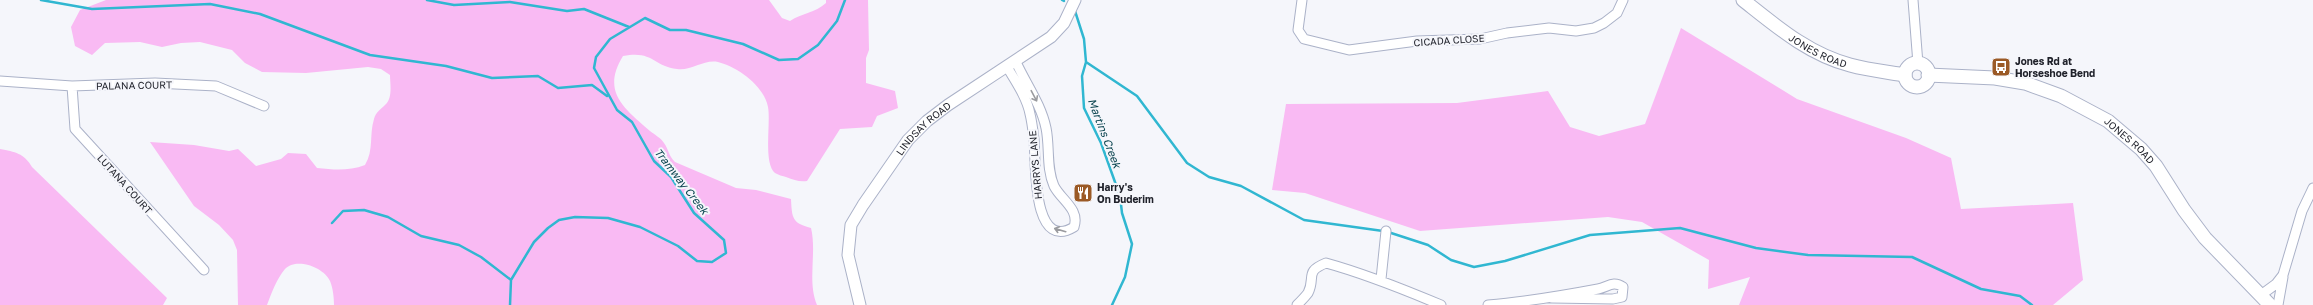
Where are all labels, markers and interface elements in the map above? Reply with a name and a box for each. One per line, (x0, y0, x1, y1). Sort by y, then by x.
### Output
street label: JONES ROAD (1787, 31, 1848, 70)
street label: CICADA CLOSE (1413, 32, 1485, 48)
place label: Jones Rd at Horseshoe Bend (2015, 55, 2095, 79)
bus stop icon: Jones Rd at Horseshoe Bend (1990, 56, 2012, 78)
street label: PALANA COURT (96, 78, 172, 92)
one-way arrow (1031, 90, 1039, 102)
water label: Martins Creek (1086, 96, 1125, 171)
street label: LINDSAY ROAD (893, 99, 953, 157)
street label: JONES ROAD (2102, 115, 2157, 166)
street label: HARRYS LANE (1026, 130, 1044, 200)
water label: Tramway Creek (651, 145, 713, 219)
street label: LUTANA COURT (95, 152, 155, 216)
place label: Harry's On Buderim (1097, 181, 1154, 205)
restaurant icon: Harry's On Buderim (1072, 182, 1094, 204)
one-way arrow (1053, 225, 1066, 233)

